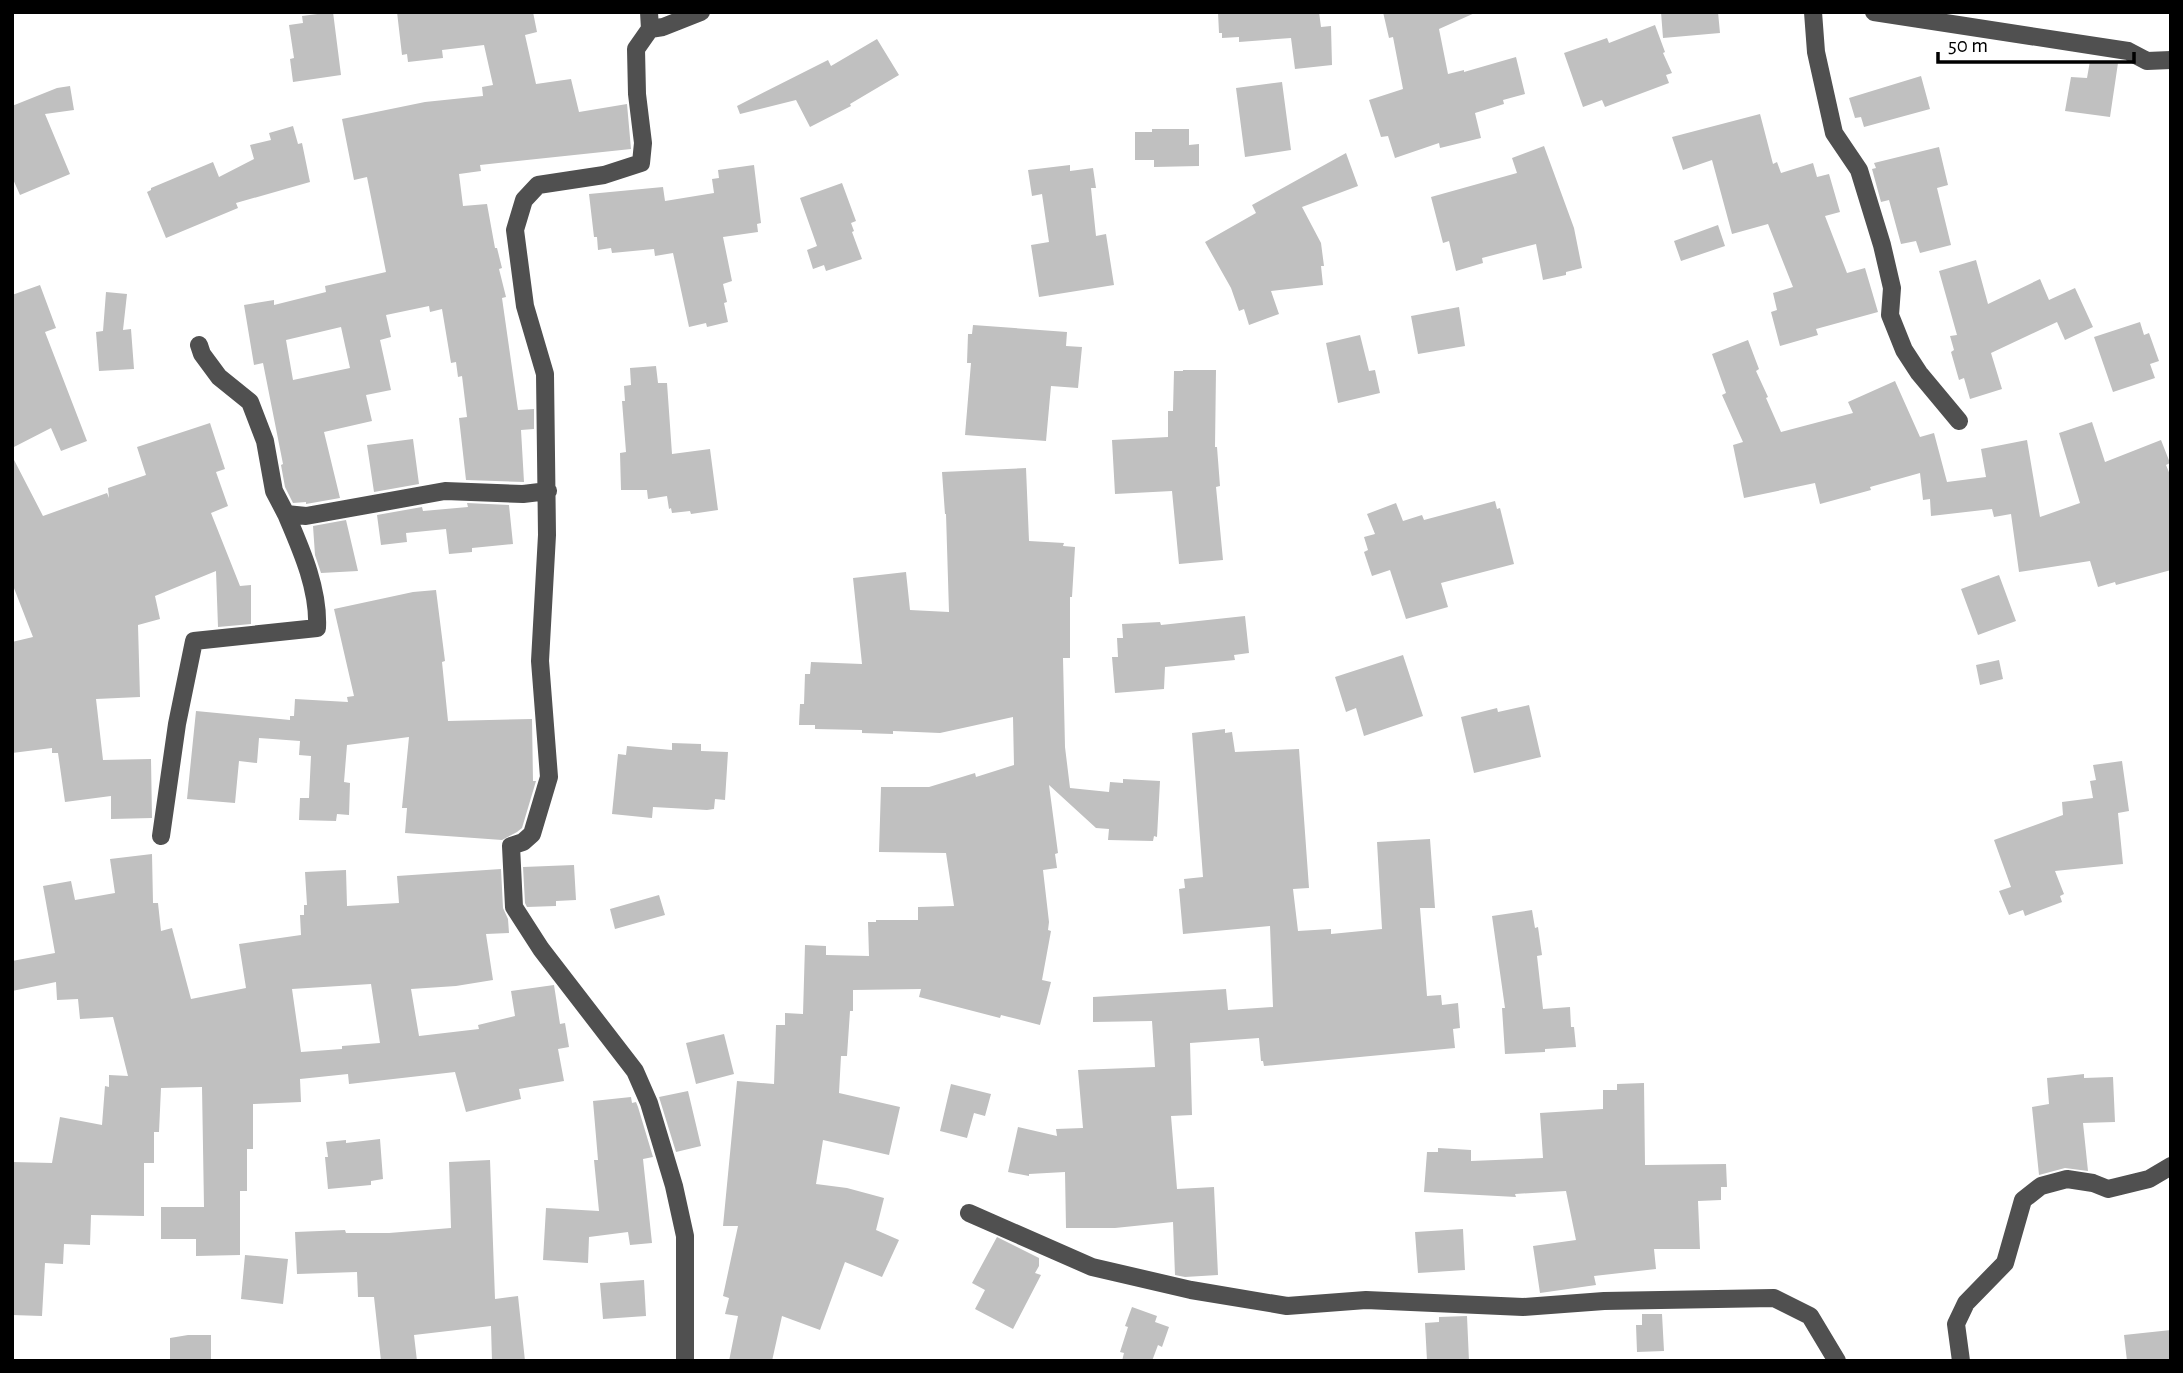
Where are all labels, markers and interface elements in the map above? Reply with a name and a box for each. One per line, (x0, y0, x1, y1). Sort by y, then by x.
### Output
scale bar (1938, 21, 2134, 65)
text: 50 m (1948, 35, 1988, 56)

